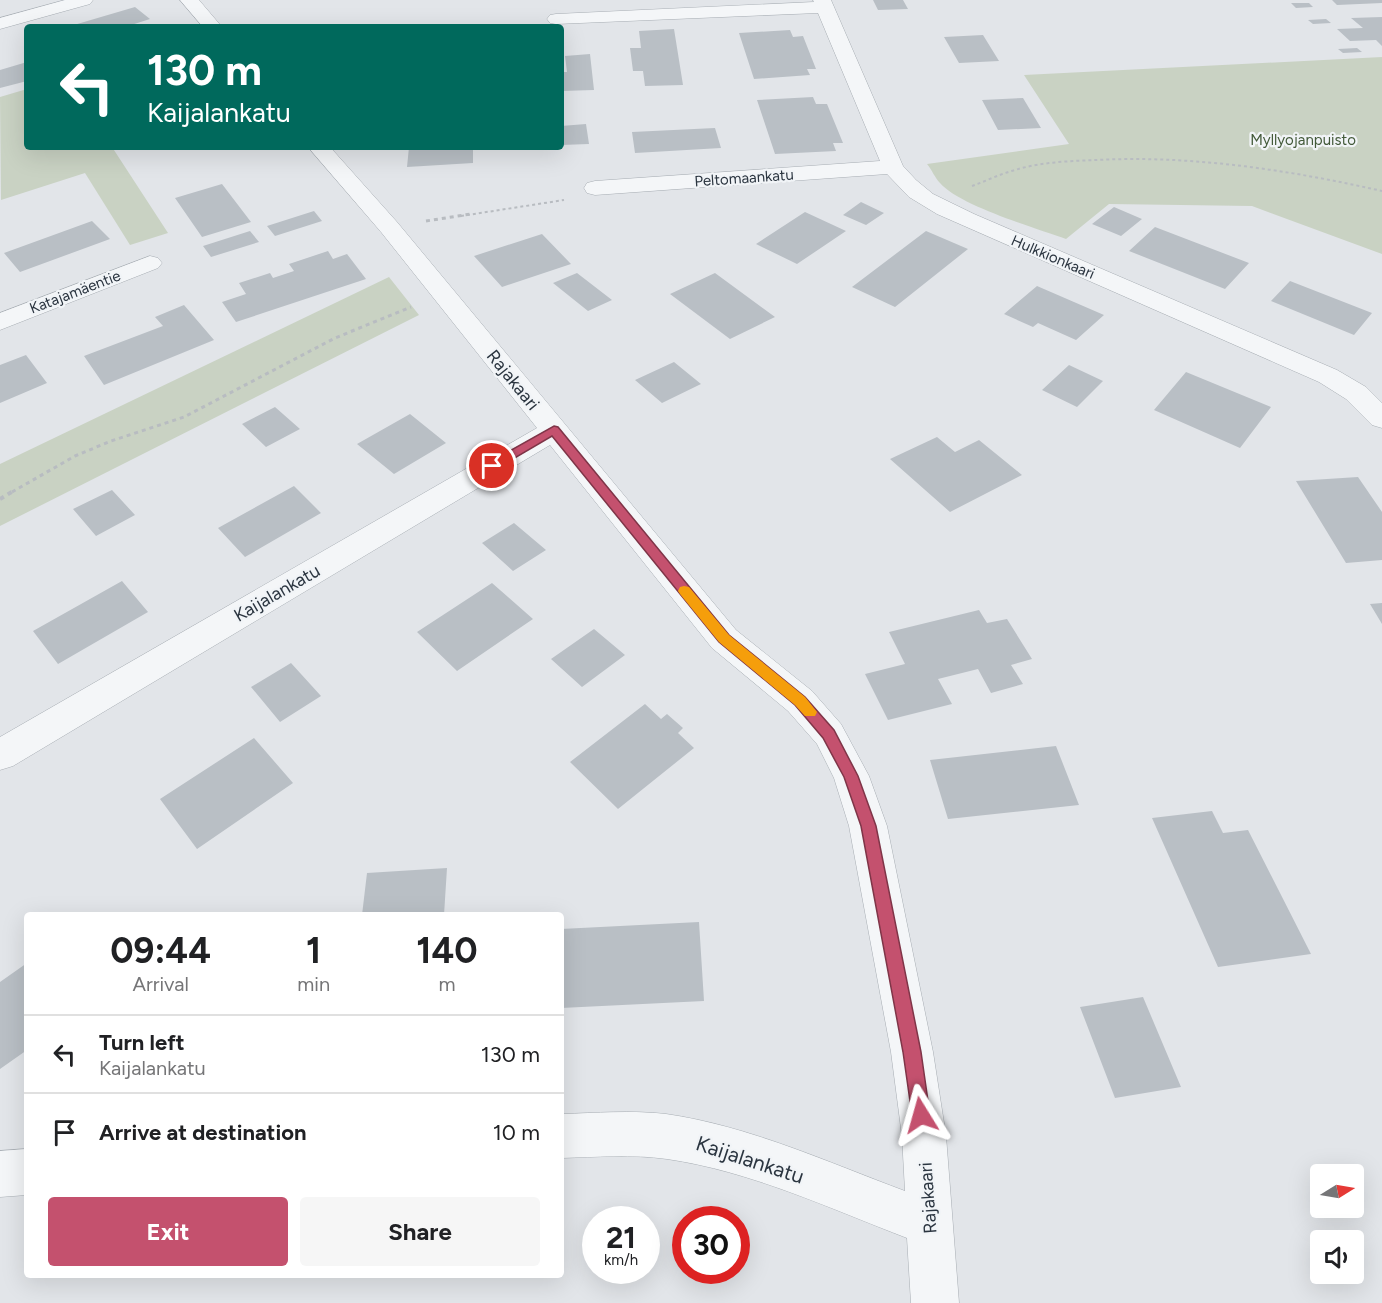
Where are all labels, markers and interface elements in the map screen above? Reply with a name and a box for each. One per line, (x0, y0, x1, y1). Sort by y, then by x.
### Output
text: 130 m (147, 45, 262, 96)
icon: left (48, 48, 126, 126)
text: Kaijalankatu (147, 96, 291, 129)
park label: Myllyojanpuisto (1250, 131, 1356, 149)
street label: Peltomaankatu (694, 166, 794, 190)
street label: Hulkkionkaari (1009, 231, 1097, 283)
street label: Katajamäentie (27, 266, 123, 318)
street label: Rajakaari (482, 345, 544, 415)
pin (466, 440, 517, 491)
icon: arrive (475, 449, 508, 482)
street label: Kaijalankatu (230, 559, 324, 627)
text: 09:44 (110, 929, 211, 972)
text: 1 (306, 929, 321, 972)
text: 140 (416, 929, 478, 972)
text: Arrival (132, 972, 189, 996)
text: min (297, 972, 330, 996)
text: m (438, 972, 456, 996)
text: Turn left (99, 1029, 185, 1056)
icon: left (48, 1038, 81, 1071)
text: 130 m (481, 1041, 540, 1068)
text: Kaijalankatu (99, 1056, 206, 1080)
position arrow (889, 1083, 953, 1147)
icon: arrive (48, 1116, 81, 1149)
text: Arrive at destination (99, 1119, 307, 1146)
text: 10 m (493, 1119, 540, 1146)
street label: Kaijalankatu (693, 1130, 807, 1189)
street label: Rajakaari (915, 1162, 941, 1234)
north arrow (1310, 1164, 1364, 1218)
map controls (1310, 1164, 1364, 1284)
button: Exit (48, 1197, 288, 1266)
button: Share (300, 1197, 540, 1266)
speed limit sign: 30 (672, 1206, 750, 1284)
text: 21 (606, 1219, 636, 1256)
button: sound (1310, 1230, 1364, 1284)
text: km/h (604, 1251, 638, 1269)

